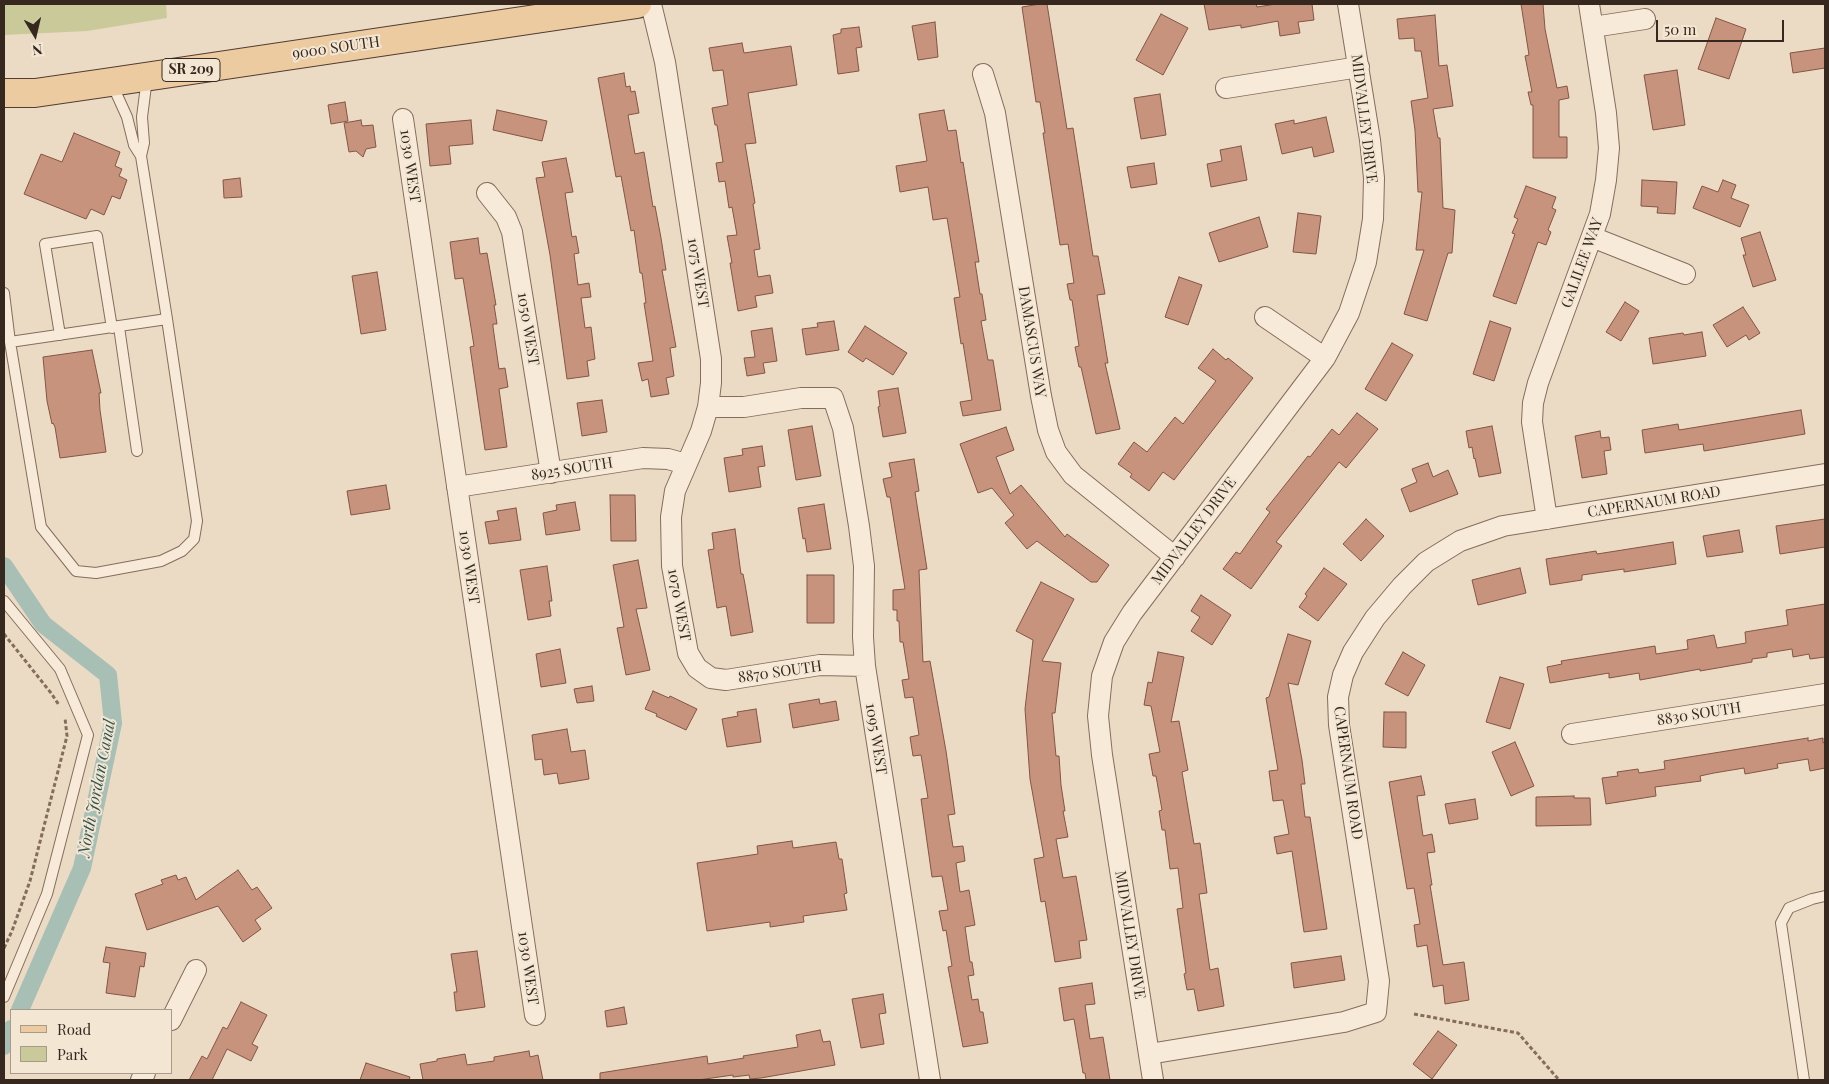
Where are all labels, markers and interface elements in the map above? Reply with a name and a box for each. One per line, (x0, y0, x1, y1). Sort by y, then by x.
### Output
north arrow (10, 10, 60, 60)
scale bar (1659, 10, 1786, 42)
text: 50 m (1664, 19, 1696, 39)
street label: 9000 SOUTH (291, 33, 381, 63)
text: N (31, 40, 44, 60)
street label: MIDVALLEY DRIVE (1347, 53, 1381, 185)
road number: SR 209 (162, 58, 220, 82)
street label: 1030 WEST (396, 128, 424, 204)
street label: GALILEE WAY (1557, 215, 1607, 311)
street label: 1075 WEST (684, 237, 712, 309)
street label: DAMASCUS WAY (1014, 285, 1050, 399)
street label: 1050 WEST (513, 291, 543, 367)
street label: 8925 SOUTH (530, 454, 614, 484)
street label: MIDVALLEY DRIVE (1148, 474, 1240, 588)
street label: CAPERNAUM ROAD (1586, 483, 1722, 521)
street label: 1030 WEST (455, 529, 483, 605)
street label: 1070 WEST (664, 567, 694, 643)
street label: 8870 SOUTH (737, 657, 823, 687)
street label: 8830 SOUTH (1656, 698, 1742, 730)
street label: 1095 WEST (861, 702, 891, 776)
street label: CAPERNAUM ROAD (1330, 705, 1366, 841)
water label: North Jordan Canal (74, 718, 120, 858)
street label: MIDVALLEY DRIVE (1111, 869, 1149, 1001)
street label: 1030 WEST (514, 930, 542, 1006)
legend (10, 1009, 172, 1074)
text: Road (57, 1019, 91, 1039)
text: Park (57, 1044, 88, 1064)

